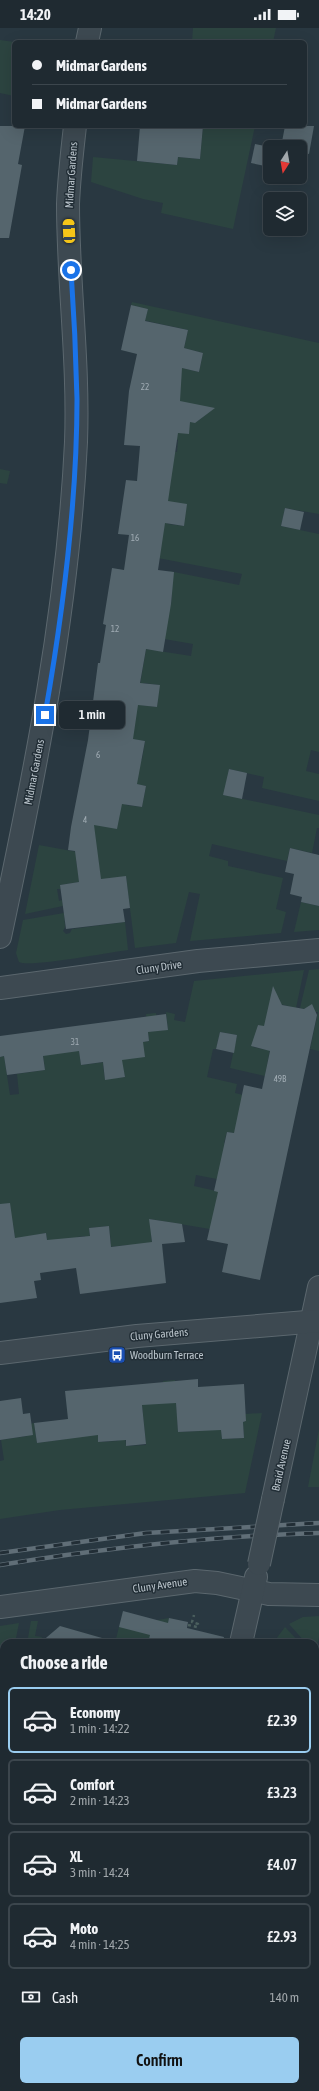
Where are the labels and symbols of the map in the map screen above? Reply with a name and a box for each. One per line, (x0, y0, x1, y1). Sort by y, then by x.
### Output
north arrow (263, 140, 307, 184)
street label: Midmar Gardens (63, 141, 79, 209)
car (62, 219, 76, 243)
route start (62, 261, 80, 279)
house number: 22 (141, 382, 149, 392)
house number: 16 (131, 533, 139, 543)
house number: 12 (111, 624, 119, 634)
callout: 1 min (59, 701, 125, 729)
route end (36, 706, 54, 724)
street label: Midmar Gardens (22, 738, 46, 806)
house number: 6 (96, 750, 100, 760)
house number: 4 (83, 815, 87, 825)
street label: Cluny Drive (135, 958, 183, 976)
house number: 31 (71, 1037, 79, 1047)
house number: 49B (274, 1074, 287, 1084)
street label: Cluny Gardens (130, 1325, 189, 1343)
bus stop icon: Woodburn Terrace (107, 1345, 127, 1365)
place label: Woodburn Terrace (130, 1349, 203, 1361)
street label: Braid Avenue (269, 1438, 293, 1492)
street label: Cluny Avenue (132, 1575, 188, 1595)

